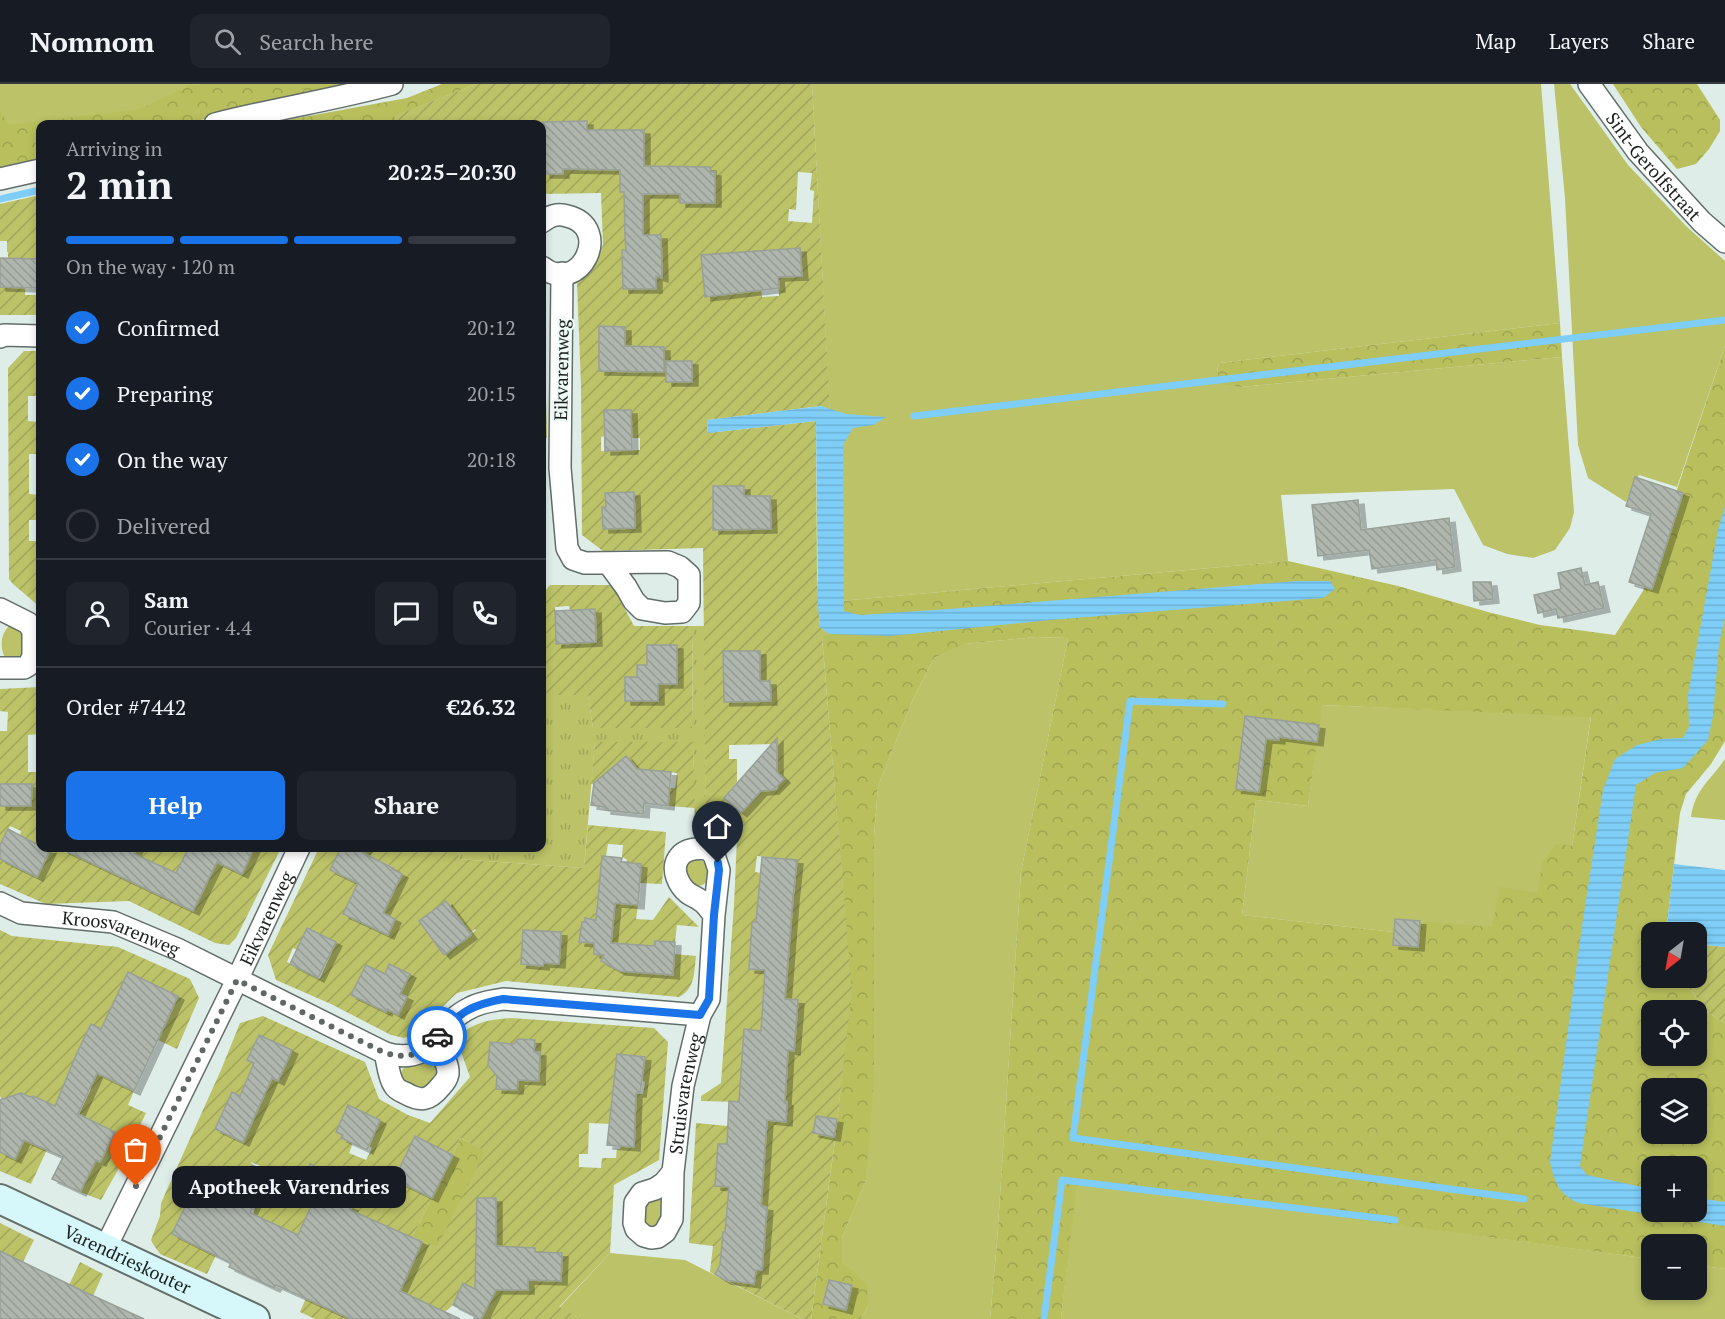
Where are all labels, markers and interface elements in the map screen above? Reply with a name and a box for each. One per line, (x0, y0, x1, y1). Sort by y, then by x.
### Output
search box (190, 14, 610, 68)
text: Nomnom (30, 23, 154, 60)
icon: search (211, 25, 244, 58)
text: Search here (259, 27, 374, 56)
text: Map (1475, 27, 1516, 55)
text: Layers (1549, 27, 1609, 55)
text: Share (1642, 27, 1695, 55)
street label: Sint-Gerolfstraat (1601, 107, 1707, 226)
text: Arriving in (66, 135, 162, 162)
text: 20:25–20:30 (388, 157, 516, 186)
text: 2 min (66, 158, 173, 210)
text: On the way · 120 m (66, 253, 235, 280)
icon: check (66, 311, 99, 344)
text: Confirmed (117, 313, 220, 342)
text: 20:12 (467, 314, 516, 341)
street label: Eikvarenweg (548, 319, 574, 421)
icon: check (66, 377, 99, 410)
text: Preparing (117, 379, 213, 408)
text: 20:15 (467, 380, 516, 407)
icon: check (66, 443, 99, 476)
text: On the way (117, 445, 227, 474)
text: 20:18 (467, 446, 516, 473)
text: Delivered (117, 511, 210, 540)
button: person (66, 582, 129, 645)
button: chat (375, 582, 438, 645)
button: phone (453, 582, 516, 645)
text: Sam (144, 585, 189, 614)
text: Courier · 4.4 (144, 614, 252, 641)
text: Order #7442 (66, 692, 186, 721)
text: €26.32 (447, 692, 516, 721)
button: Help (66, 771, 285, 840)
button: Share (297, 771, 516, 840)
pin (692, 801, 743, 863)
icon: home (701, 810, 734, 843)
street label: Eikvarenweg (234, 867, 299, 969)
street label: Kroosvarenweg (61, 905, 184, 961)
north arrow (1641, 922, 1707, 988)
map controls (1641, 922, 1707, 1300)
button: locate (1641, 1000, 1707, 1066)
courier (407, 1006, 467, 1066)
icon: car (421, 1020, 454, 1053)
street label: Struisvarenweg (663, 1030, 707, 1156)
button: layers (1641, 1078, 1707, 1144)
pin (110, 1124, 161, 1186)
icon: bag (119, 1133, 152, 1166)
button: + (1641, 1156, 1707, 1222)
callout: Apotheek Varendries (172, 1165, 406, 1207)
text: Apotheek Varendries (189, 1173, 389, 1200)
street label: Varendrieskouter (60, 1219, 195, 1299)
button: − (1641, 1234, 1707, 1300)

